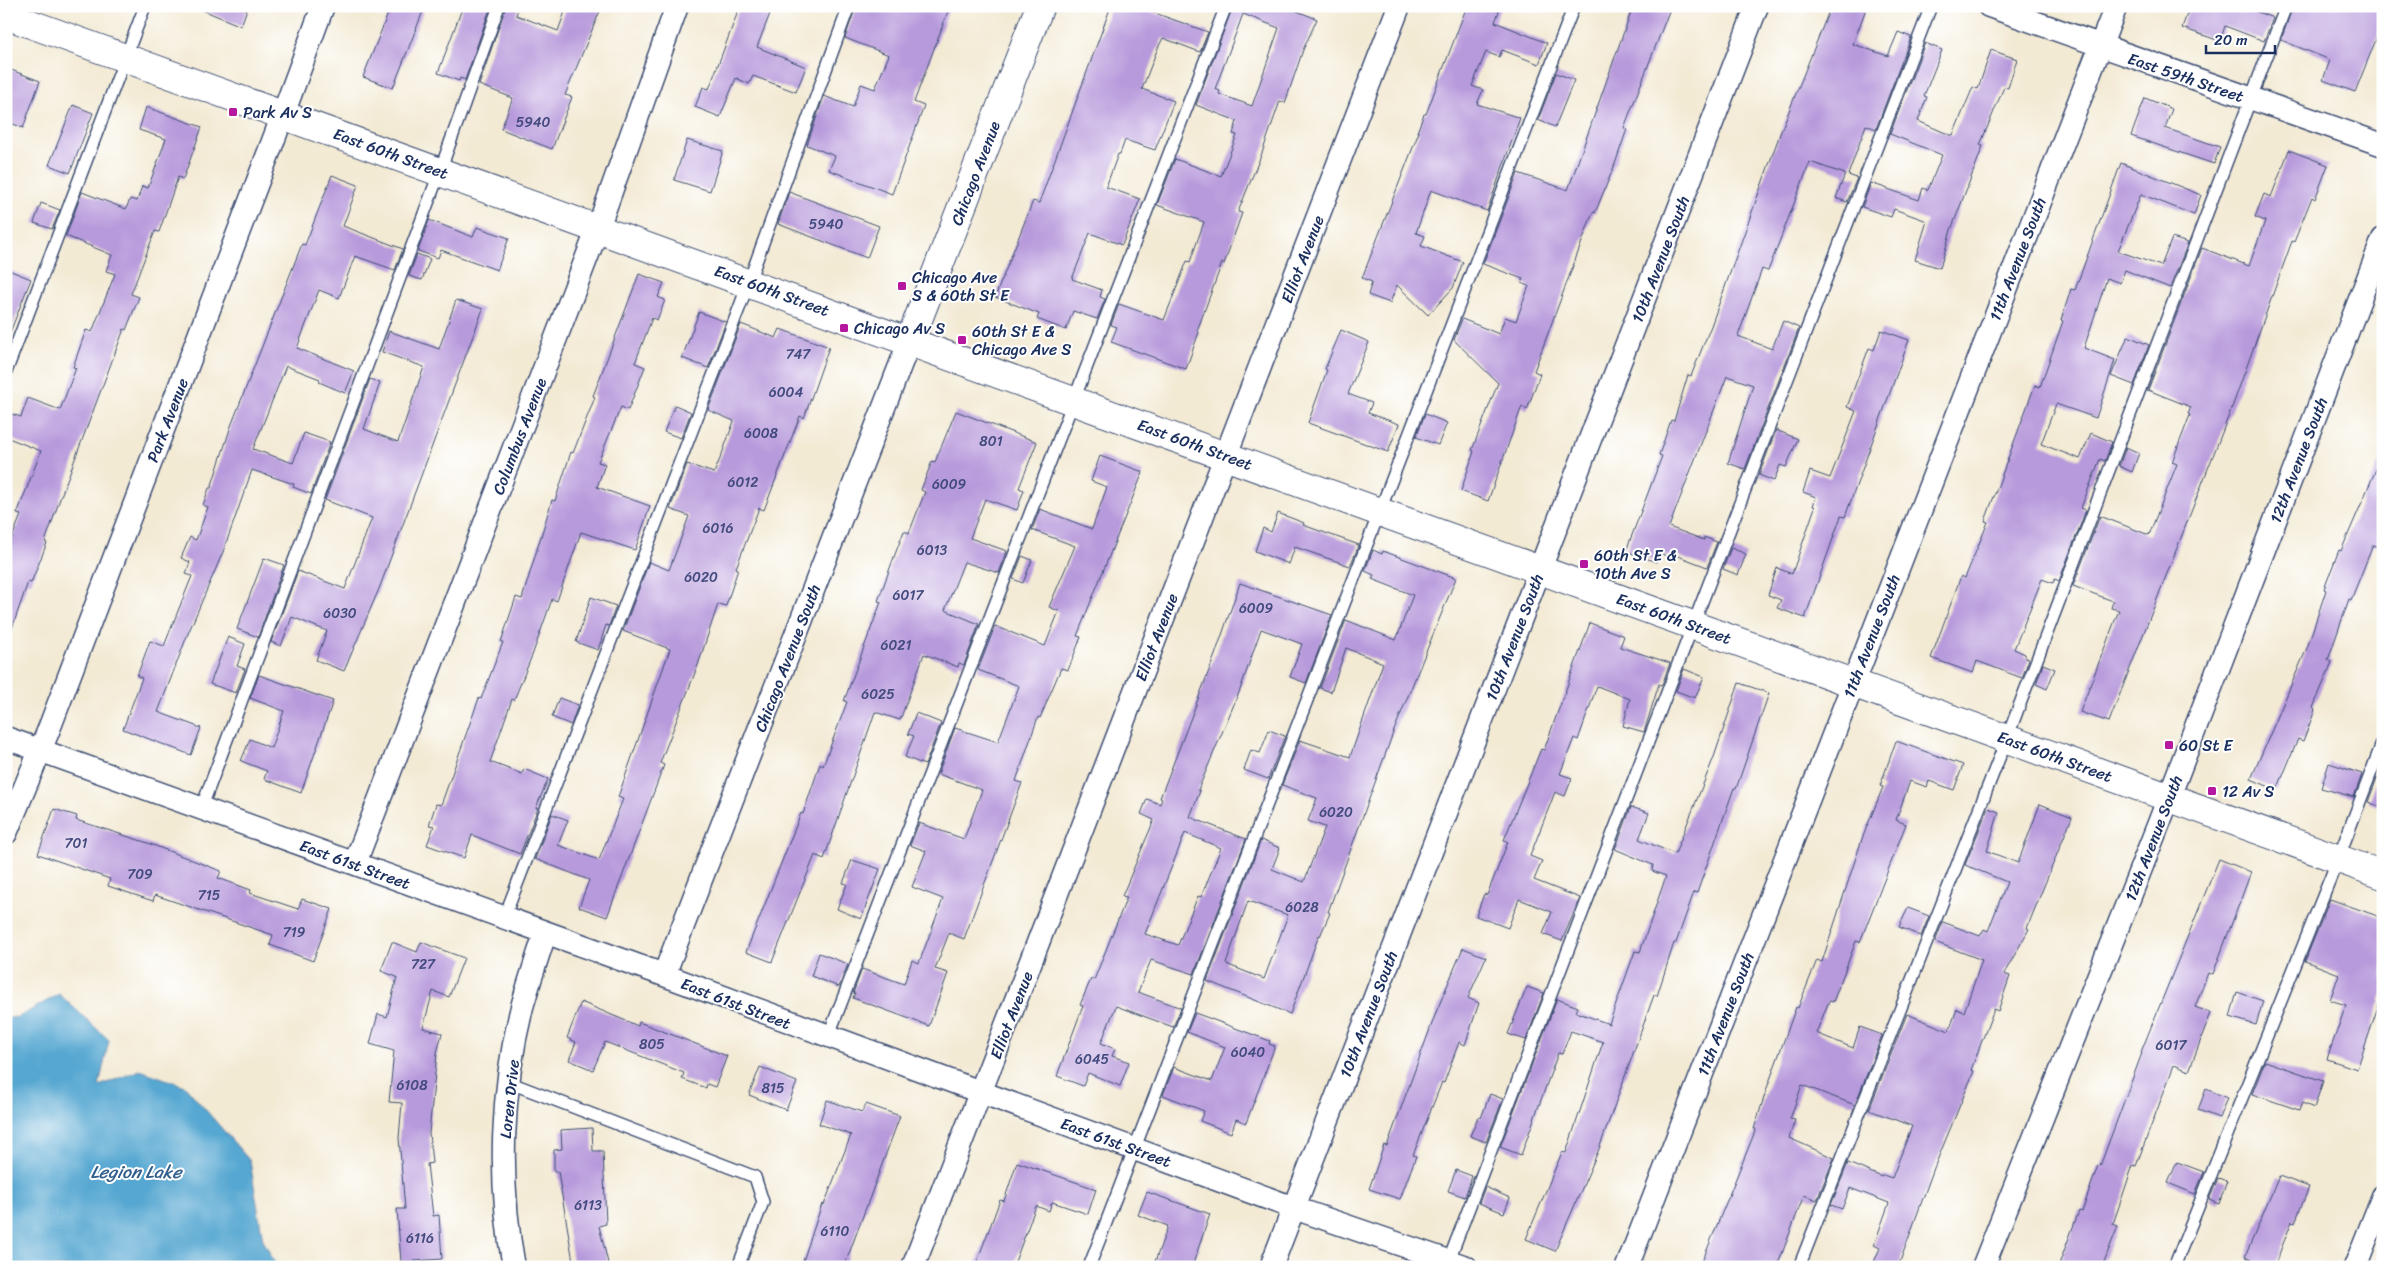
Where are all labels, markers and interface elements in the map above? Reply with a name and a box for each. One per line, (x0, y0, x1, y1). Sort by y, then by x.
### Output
scale bar (2206, 22, 2275, 54)
text: 20 m (2214, 27, 2248, 53)
street label: East 59th Street (2124, 44, 2248, 111)
place label: Park Av S (243, 98, 312, 127)
marker: Park Av S (227, 106, 239, 118)
house number: 5940 (516, 110, 551, 135)
street label: Chicago Avenue (942, 116, 1009, 230)
street label: East 60th Street (329, 119, 452, 188)
street label: 10th Avenue South (1623, 191, 1698, 327)
street label: 11th Avenue South (1981, 193, 2054, 325)
street label: Elliot Avenue (1272, 211, 1333, 307)
house number: 5940 (809, 212, 844, 237)
street label: East 60th Street (710, 256, 833, 325)
place label: Chicago Ave S & 60th St E (912, 263, 1010, 310)
marker: Chicago Ave S & 60th St E (896, 280, 908, 292)
place label: Chicago Av S (854, 314, 945, 343)
place label: 60th St E & Chicago Ave S (972, 317, 1071, 364)
marker: Chicago Av S (838, 322, 850, 334)
marker: 60th St E & Chicago Ave S (956, 334, 968, 346)
house number: 747 (786, 342, 811, 367)
street label: Columbus Avenue (484, 373, 555, 499)
street label: Park Avenue (138, 374, 197, 467)
house number: 6004 (769, 380, 803, 405)
street label: 12th Avenue South (2261, 393, 2336, 527)
street label: East 60th Street (1133, 410, 1256, 479)
house number: 6008 (744, 421, 779, 446)
house number: 801 (979, 429, 1003, 454)
house number: 6012 (728, 470, 758, 495)
house number: 6009 (932, 472, 967, 497)
house number: 6016 (703, 516, 733, 541)
house number: 6013 (917, 538, 948, 563)
place label: 60th St E & 10th Ave S (1594, 541, 1677, 588)
marker: 60th St E & 10th Ave S (1578, 558, 1590, 570)
house number: 6020 (684, 565, 718, 590)
street label: 10th Avenue South (1477, 569, 1552, 705)
street label: 11th Avenue South (1835, 570, 1908, 702)
street label: Chicago Avenue South (746, 580, 829, 736)
house number: 6017 (893, 583, 924, 608)
street label: East 60th Street (1612, 584, 1735, 653)
street label: Elliot Avenue (1126, 589, 1187, 685)
house number: 6009 (1239, 596, 1274, 621)
house number: 6030 (323, 601, 357, 626)
house number: 6021 (881, 633, 911, 658)
house number: 6025 (861, 682, 895, 707)
street label: East 60th Street (1993, 722, 2116, 791)
place label: 60 St E (2179, 731, 2234, 760)
marker: 60 St E (2163, 739, 2175, 751)
street label: 12th Avenue South (2116, 771, 2191, 905)
place label: 12 Av S (2222, 777, 2274, 806)
marker: 12 Av S (2206, 785, 2218, 797)
house number: 6020 (1319, 800, 1353, 825)
house number: 701 (65, 831, 87, 856)
street label: East 61st Street (295, 831, 414, 898)
house number: 709 (127, 862, 153, 887)
house number: 715 (198, 883, 221, 908)
house number: 6028 (1285, 895, 1319, 920)
house number: 719 (283, 920, 306, 945)
street label: 10th Avenue South (1331, 946, 1406, 1082)
street label: 11th Avenue South (1689, 948, 1762, 1080)
house number: 727 (411, 952, 436, 977)
street label: Elliot Avenue (981, 967, 1042, 1063)
street label: East 61st Street (676, 969, 795, 1038)
house number: 805 (639, 1032, 665, 1057)
house number: 6017 (2156, 1033, 2187, 1058)
house number: 6040 (1231, 1040, 1265, 1065)
house number: 6045 (1075, 1047, 1109, 1072)
street label: Loren Drive (491, 1058, 528, 1140)
house number: 6108 (396, 1073, 428, 1098)
house number: 815 (761, 1076, 785, 1101)
street label: East 61st Street (1056, 1109, 1175, 1176)
water label: Legion Lake (90, 1156, 183, 1188)
house number: 6113 (574, 1193, 602, 1218)
house number: 6110 (821, 1219, 850, 1244)
house number: 6116 (406, 1226, 434, 1251)

